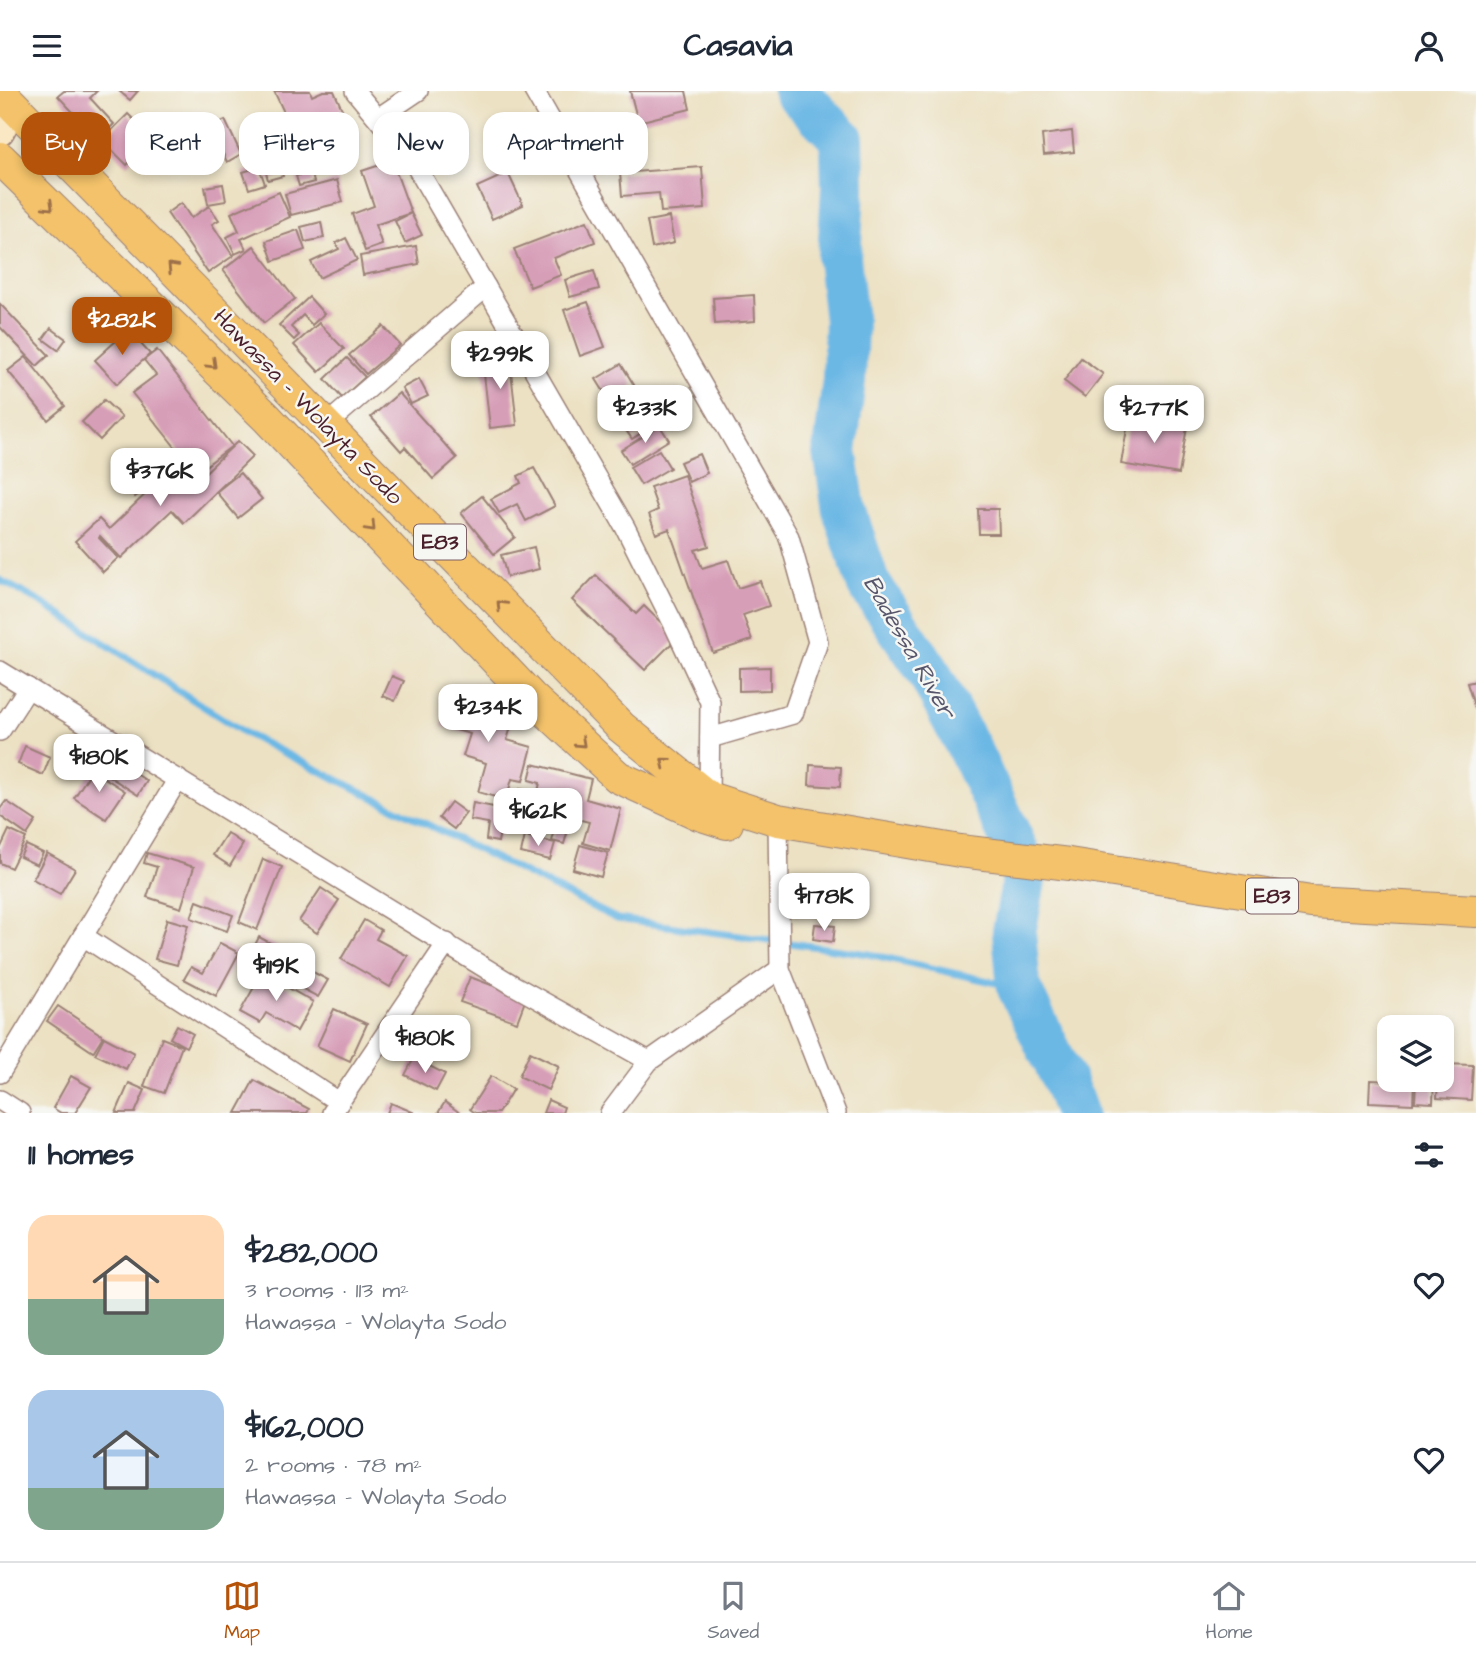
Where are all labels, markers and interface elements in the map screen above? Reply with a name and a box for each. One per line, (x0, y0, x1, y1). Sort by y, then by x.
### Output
text: Casavia (684, 23, 793, 68)
icon: menu (28, 27, 66, 65)
icon: person (1410, 27, 1448, 65)
chip: Buy (21, 112, 111, 175)
chip: Rent (125, 112, 225, 175)
chip: Filters (239, 112, 359, 175)
chip: New (373, 112, 469, 175)
chip: Apartment (483, 112, 648, 175)
one-way arrow (41, 197, 54, 210)
one-way arrow (167, 262, 180, 275)
pin: $282K (73, 297, 171, 357)
street label: Hawassa - Wolayta Sodo (205, 302, 410, 513)
text: $282K (88, 304, 156, 336)
pin: $299K (451, 331, 549, 391)
text: $299K (467, 338, 533, 370)
one-way arrow (204, 356, 217, 369)
pin: $233K (596, 385, 694, 445)
pin: $277K (1105, 385, 1203, 445)
text: $233K (613, 392, 677, 424)
text: $277K (1120, 392, 1188, 424)
pin: $376K (111, 449, 209, 508)
text: $376K (126, 455, 194, 487)
one-way arrow (362, 519, 375, 532)
road number: E83 (414, 525, 466, 559)
water label: Badessa River (854, 569, 965, 727)
one-way arrow (497, 600, 510, 613)
pin: $234K (439, 685, 537, 744)
text: $234K (454, 691, 522, 723)
pin: $180K (50, 735, 148, 794)
one-way arrow (572, 735, 585, 747)
text: $180K (69, 741, 129, 773)
one-way arrow (661, 758, 673, 771)
pin: $162K (489, 789, 587, 848)
text: $162K (509, 795, 567, 827)
pin: $178K (775, 873, 873, 933)
road number: E83 (1246, 879, 1298, 913)
text: $178K (795, 880, 853, 912)
pin: $119K (227, 943, 325, 1003)
text: $119K (253, 950, 299, 982)
map controls (1377, 1015, 1454, 1092)
button: layers (1377, 1015, 1454, 1092)
pin: $180K (376, 1016, 474, 1075)
text: $180K (395, 1022, 455, 1054)
text: 11 homes (28, 1134, 134, 1176)
icon: filters (1410, 1136, 1448, 1174)
text: $282,000 (245, 1232, 378, 1274)
icon: home (84, 1243, 168, 1327)
icon: heart (1410, 1266, 1448, 1304)
text: 3 rooms · 113 m² (245, 1274, 409, 1306)
text: Hawassa - Wolayta Sodo (245, 1306, 506, 1338)
text: $162,000 (245, 1407, 364, 1449)
icon: home (84, 1418, 168, 1502)
icon: heart (1410, 1441, 1448, 1479)
text: 2 rooms · 78 m² (245, 1449, 422, 1481)
text: Hawassa - Wolayta Sodo (245, 1481, 506, 1513)
tab: Map (223, 1577, 261, 1646)
tab: Saved (707, 1577, 759, 1646)
tab: Home (1206, 1577, 1253, 1646)

